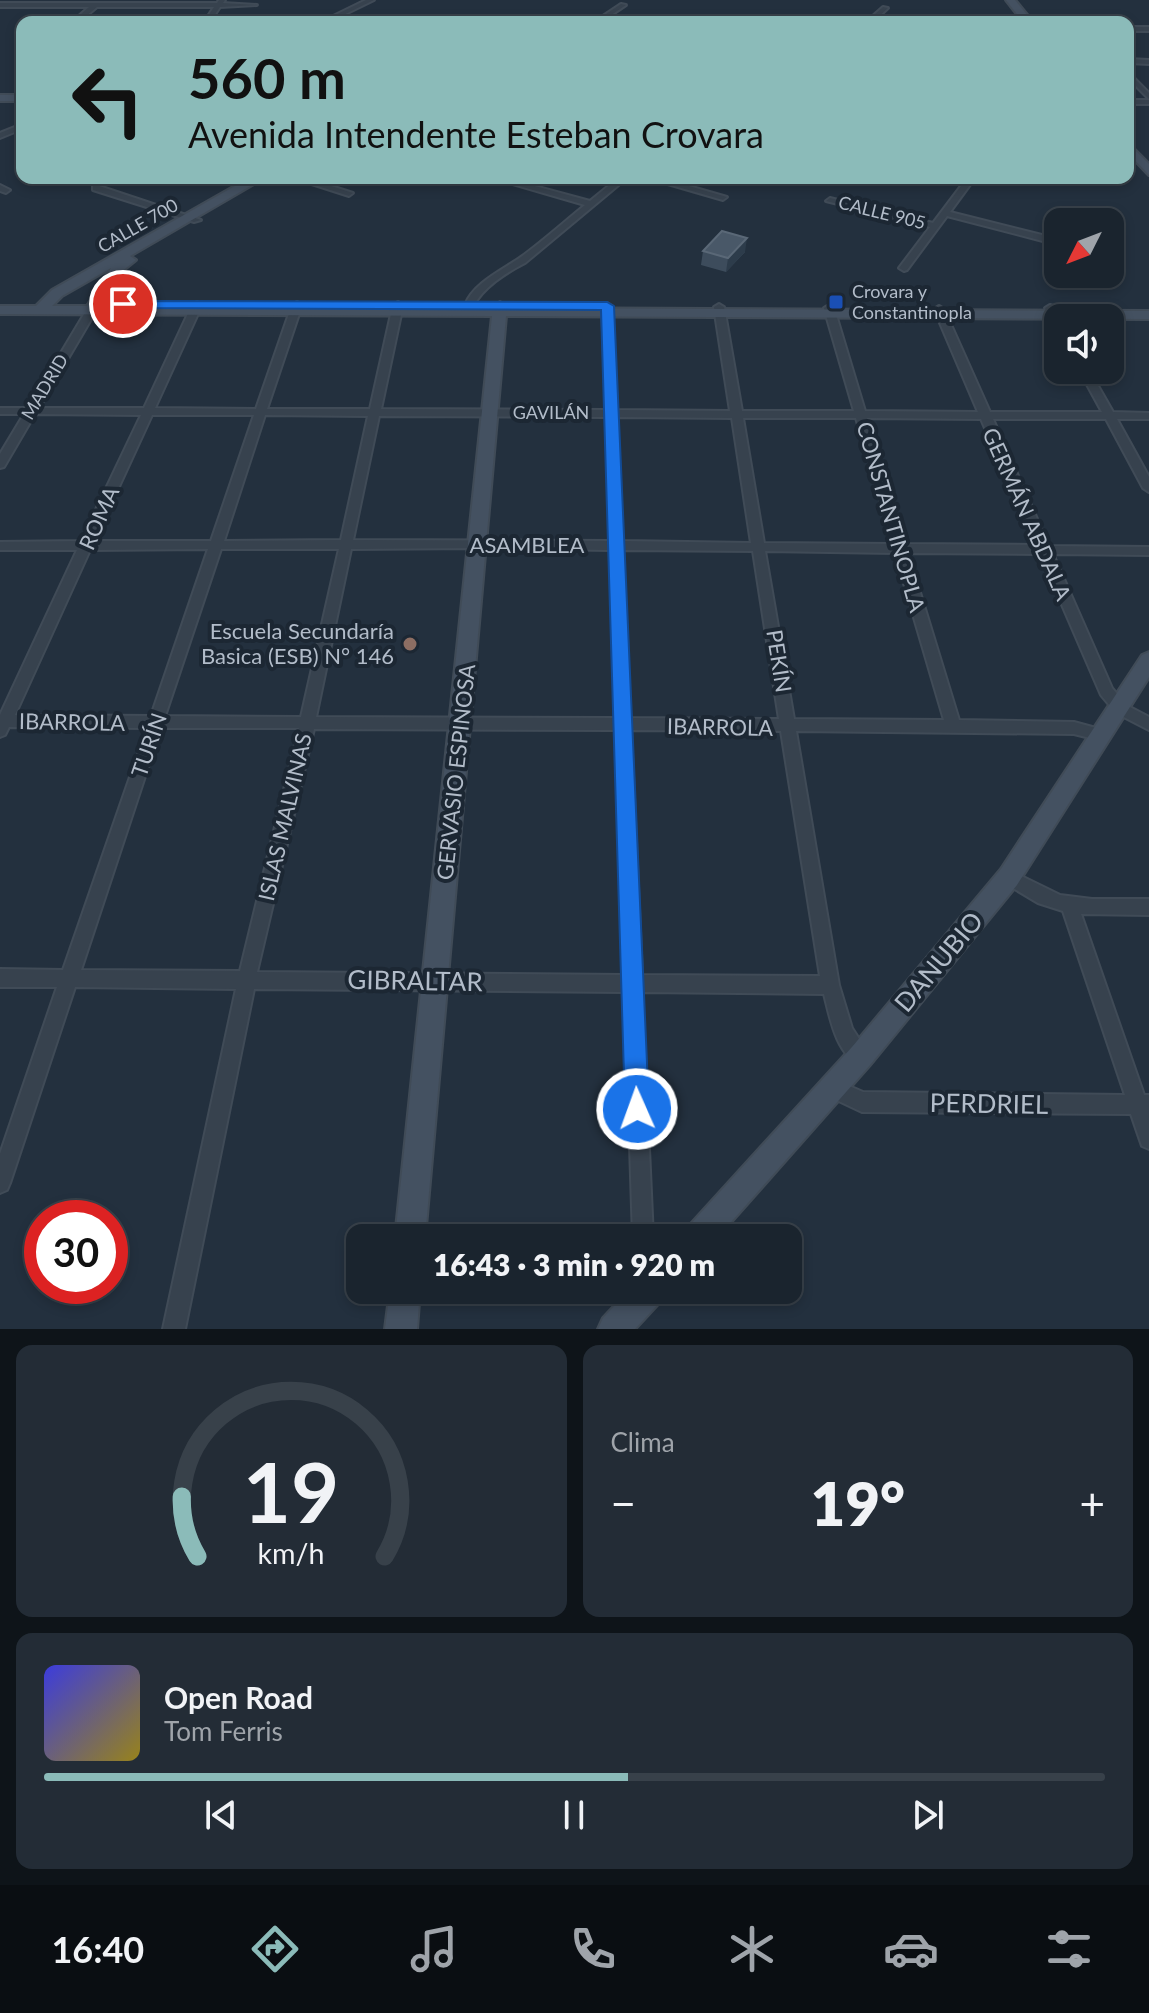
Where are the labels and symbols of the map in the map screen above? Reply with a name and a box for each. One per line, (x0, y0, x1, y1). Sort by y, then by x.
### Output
street label: CALLE 905 (836, 191, 928, 233)
street label: CALLE 700 (93, 193, 182, 257)
north arrow (1044, 208, 1124, 288)
pin (89, 270, 157, 338)
place label: Crovara y Constantinopla (852, 280, 972, 323)
marker: Crovara y Constantinopla (827, 293, 845, 311)
street label: MADRID (16, 350, 72, 423)
street label: GAVILÁN (513, 401, 589, 423)
street label: CONSTANTINOPLA (851, 419, 932, 615)
street label: GERMÁN ABDALA (977, 423, 1078, 604)
street label: ROMA (73, 482, 124, 554)
street label: ASAMBLEA (470, 531, 585, 558)
place label: Escuela Secundaría Basica (ESB) N° 146 (201, 617, 394, 669)
street label: PEKÍN (761, 627, 798, 694)
marker: Escuela Secundaría Basica (ESB) N° 146 (401, 635, 419, 653)
street label: GERVASIO ESPINOSA (431, 663, 480, 881)
street label: IBARROLA (19, 707, 125, 736)
street label: TURÍN (125, 709, 172, 780)
street label: IBARROLA (667, 712, 773, 741)
street label: ISLAS MALVINAS (252, 730, 317, 903)
street label: DANUBIO (887, 905, 989, 1018)
street label: GIBRALTAR (347, 963, 484, 997)
position arrow (595, 1067, 679, 1151)
street label: PERDRIEL (929, 1086, 1049, 1120)
speed limit sign: 30 (24, 1200, 128, 1304)

